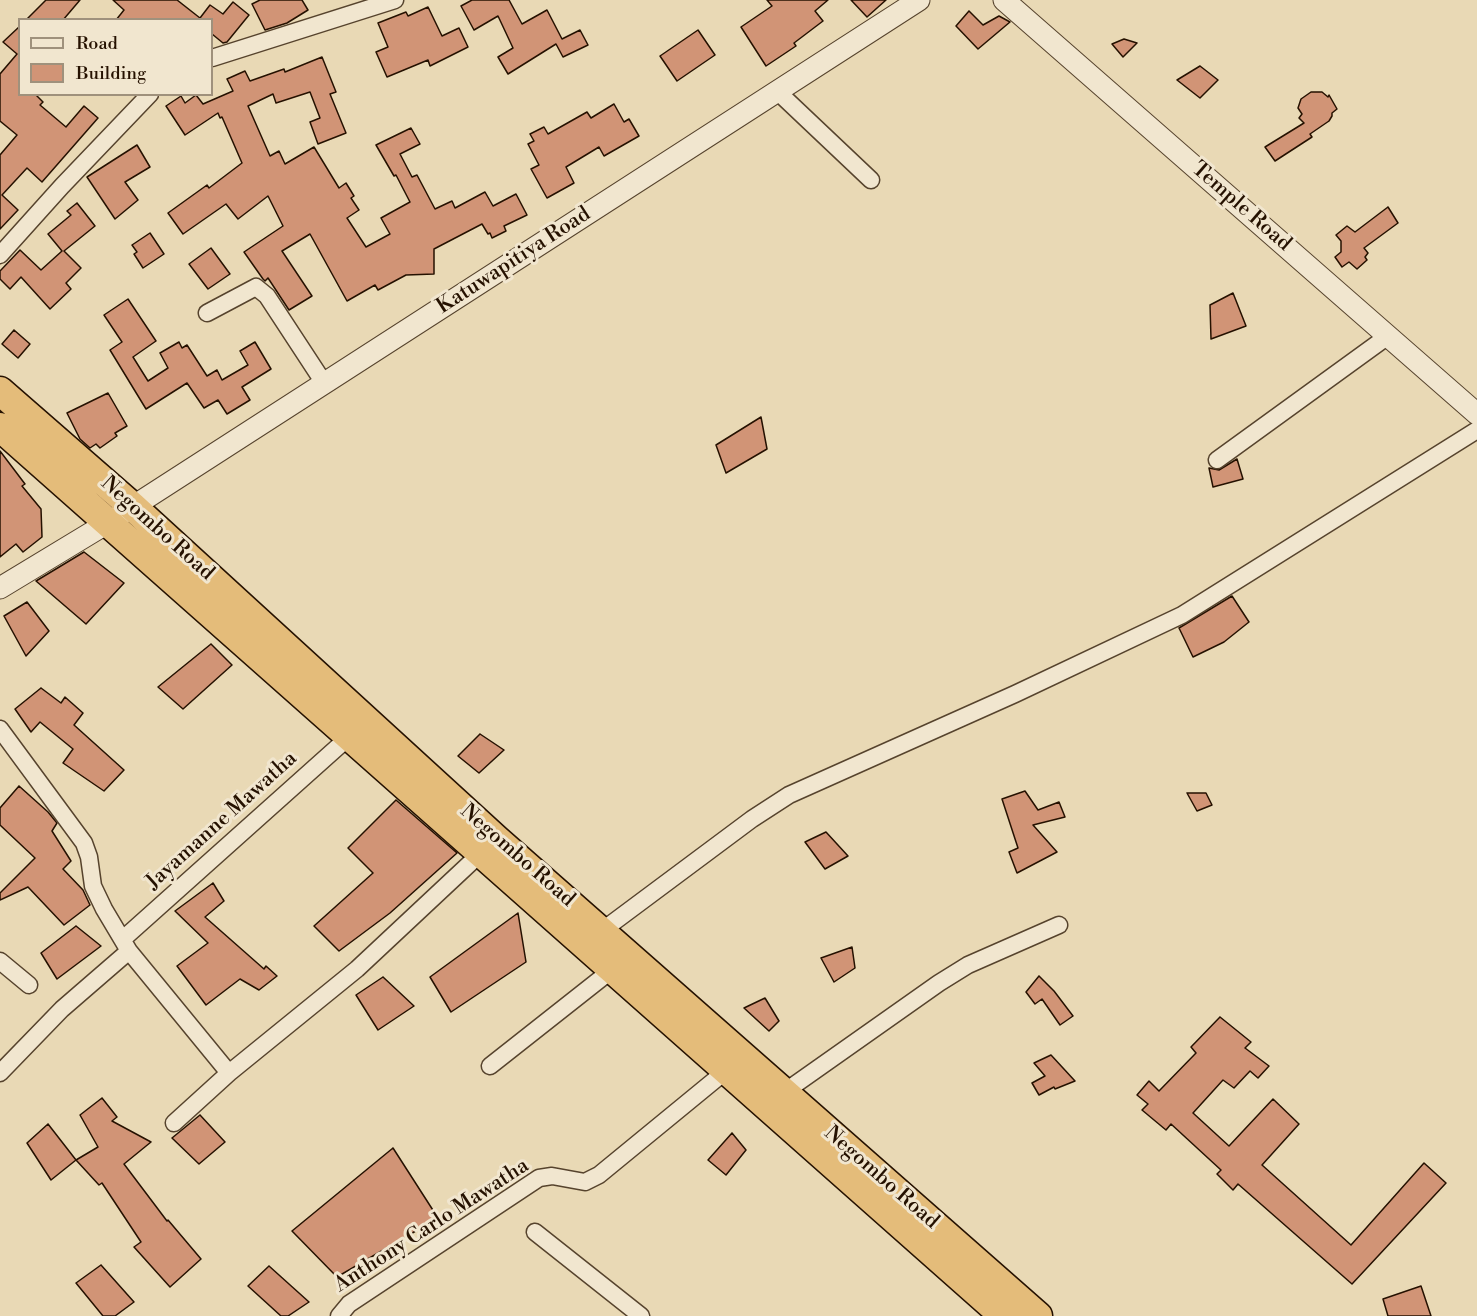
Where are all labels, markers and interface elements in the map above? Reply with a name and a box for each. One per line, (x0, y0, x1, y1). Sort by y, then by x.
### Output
legend (18, 18, 213, 96)
text: Road (76, 32, 118, 55)
text: Building (76, 62, 146, 85)
street label: Temple Road (1186, 157, 1296, 257)
street label: Katuwapitiya Road (432, 202, 596, 320)
street label: Negombo Road (95, 472, 219, 586)
street label: Jayamanne Mawatha (141, 747, 303, 895)
street label: Negombo Road (454, 799, 580, 913)
street label: Negombo Road (818, 1121, 944, 1235)
street label: Anthony Carlo Mawatha (330, 1154, 534, 1298)

